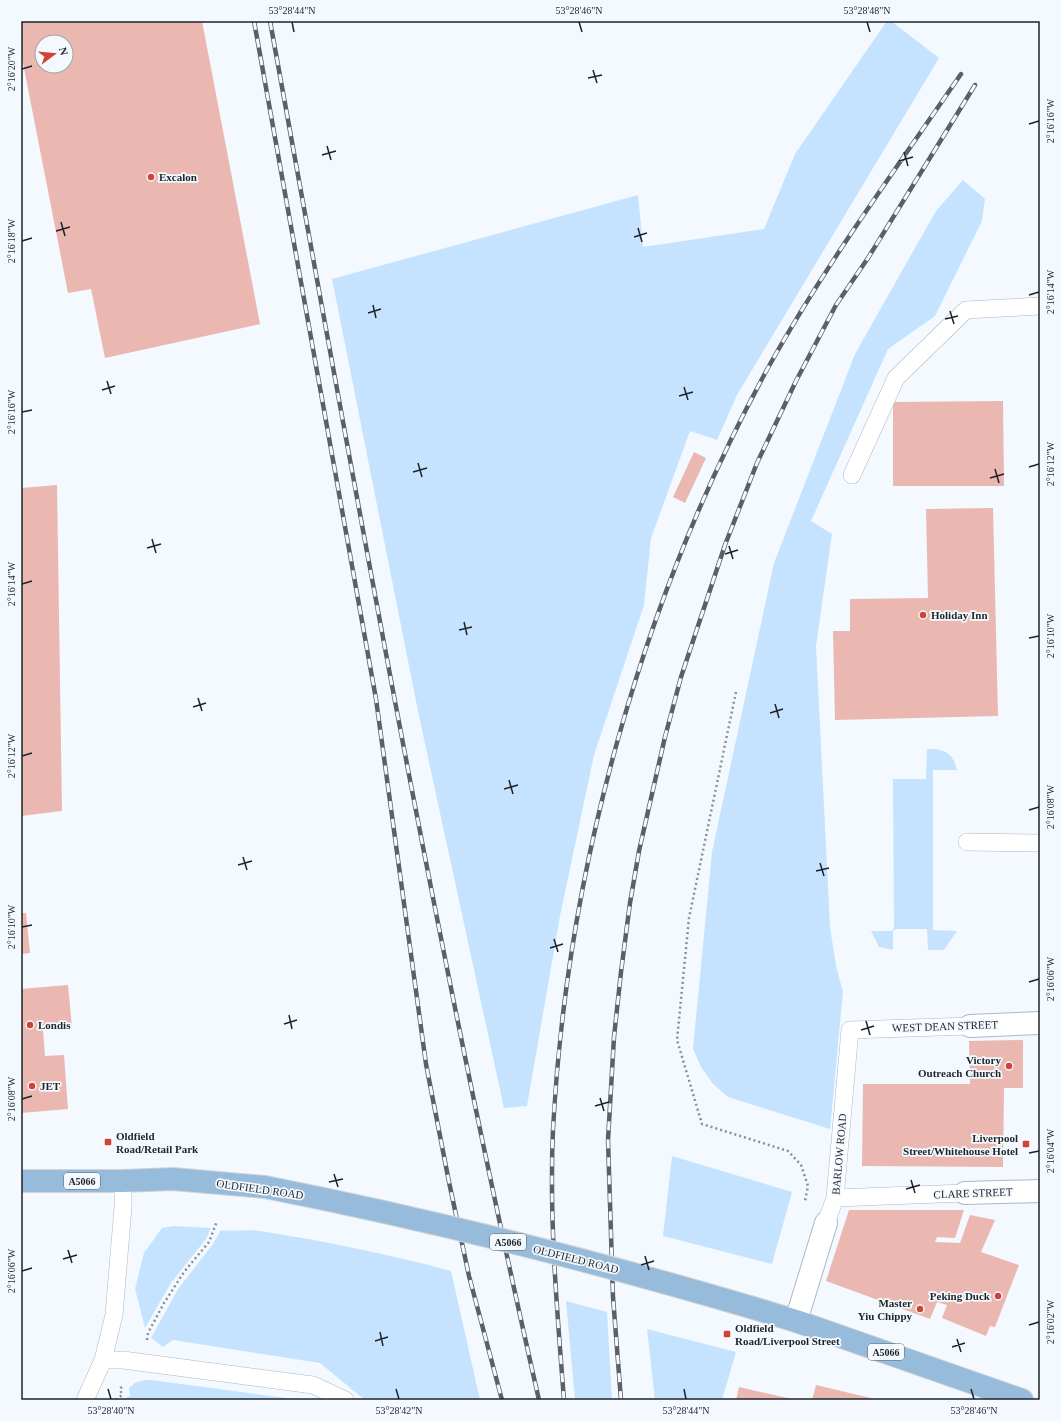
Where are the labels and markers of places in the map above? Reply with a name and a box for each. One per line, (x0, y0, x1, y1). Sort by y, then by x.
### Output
place label: Excalon (159, 171, 197, 183)
marker: Excalon (146, 172, 156, 182)
place label: Holiday Inn (931, 609, 988, 621)
marker: Holiday Inn (918, 610, 928, 620)
place label: Londis (38, 1019, 71, 1031)
marker: Londis (25, 1020, 35, 1030)
place label: Victory Outreach Church (918, 1054, 1001, 1079)
marker: Victory Outreach Church (1004, 1061, 1014, 1071)
place label: JET (40, 1080, 61, 1092)
marker: JET (27, 1081, 37, 1091)
place label: Oldfield Road/Retail Park (116, 1130, 199, 1155)
place label: Liverpool Street/Whitehouse Hotel (903, 1132, 1018, 1157)
marker: Oldfield Road/Retail Park (103, 1137, 113, 1147)
marker: Liverpool Street/Whitehouse Hotel (1021, 1139, 1031, 1149)
place label: Peking Duck (930, 1290, 991, 1302)
marker: Peking Duck (993, 1291, 1003, 1301)
place label: Master Yiu Chippy (858, 1297, 913, 1322)
marker: Master Yiu Chippy (915, 1304, 925, 1314)
place label: Oldfield Road/Liverpool Street (735, 1322, 840, 1347)
marker: Oldfield Road/Liverpool Street (722, 1329, 732, 1339)

